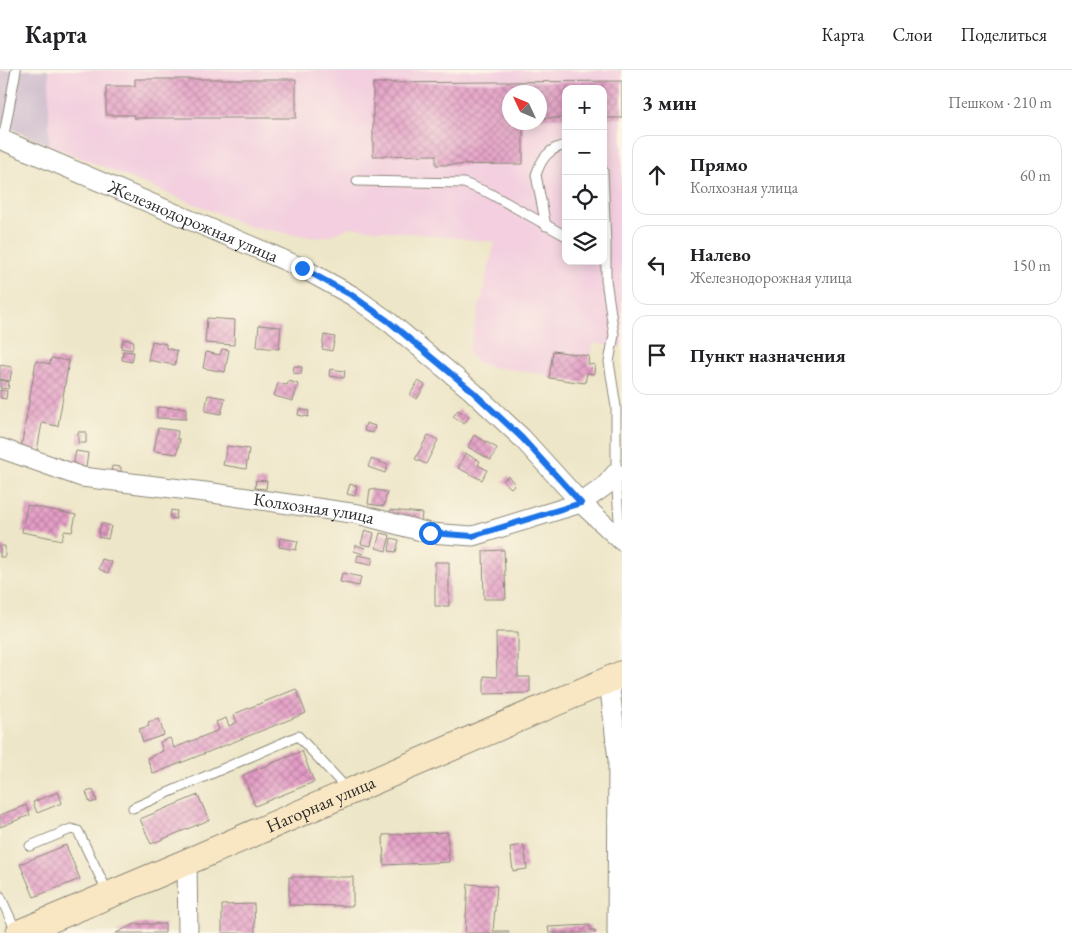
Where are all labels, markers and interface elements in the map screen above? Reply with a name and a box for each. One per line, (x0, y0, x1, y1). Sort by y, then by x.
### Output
text: Карта (25, 19, 87, 50)
text: Карта (822, 23, 865, 46)
text: Слои (893, 23, 932, 46)
text: Поделиться (960, 23, 1047, 46)
north arrow (502, 85, 547, 130)
map controls (562, 85, 607, 265)
button: + (562, 85, 607, 130)
text: 3 мин (642, 89, 697, 116)
text: Пешком · 210 m (948, 92, 1052, 113)
button: − (562, 130, 607, 175)
text: Прямо (690, 152, 748, 177)
icon: ahead (643, 161, 671, 189)
text: 60 m (1020, 165, 1051, 186)
street label: Железнодорожная улица (104, 174, 283, 268)
button: locate (562, 175, 607, 220)
text: Колхозная улица (690, 177, 798, 198)
button: layers (562, 220, 607, 265)
text: Налево (690, 242, 751, 267)
icon: left (643, 251, 671, 279)
text: 150 m (1012, 255, 1051, 276)
route end (291, 257, 314, 280)
text: Железнодорожная улица (690, 267, 852, 288)
icon: arrive (643, 341, 671, 369)
text: Пункт назначения (690, 343, 846, 368)
street label: Колхозная улица (252, 487, 378, 529)
route start (419, 522, 442, 545)
street label: Нагорная улица (262, 770, 379, 837)

